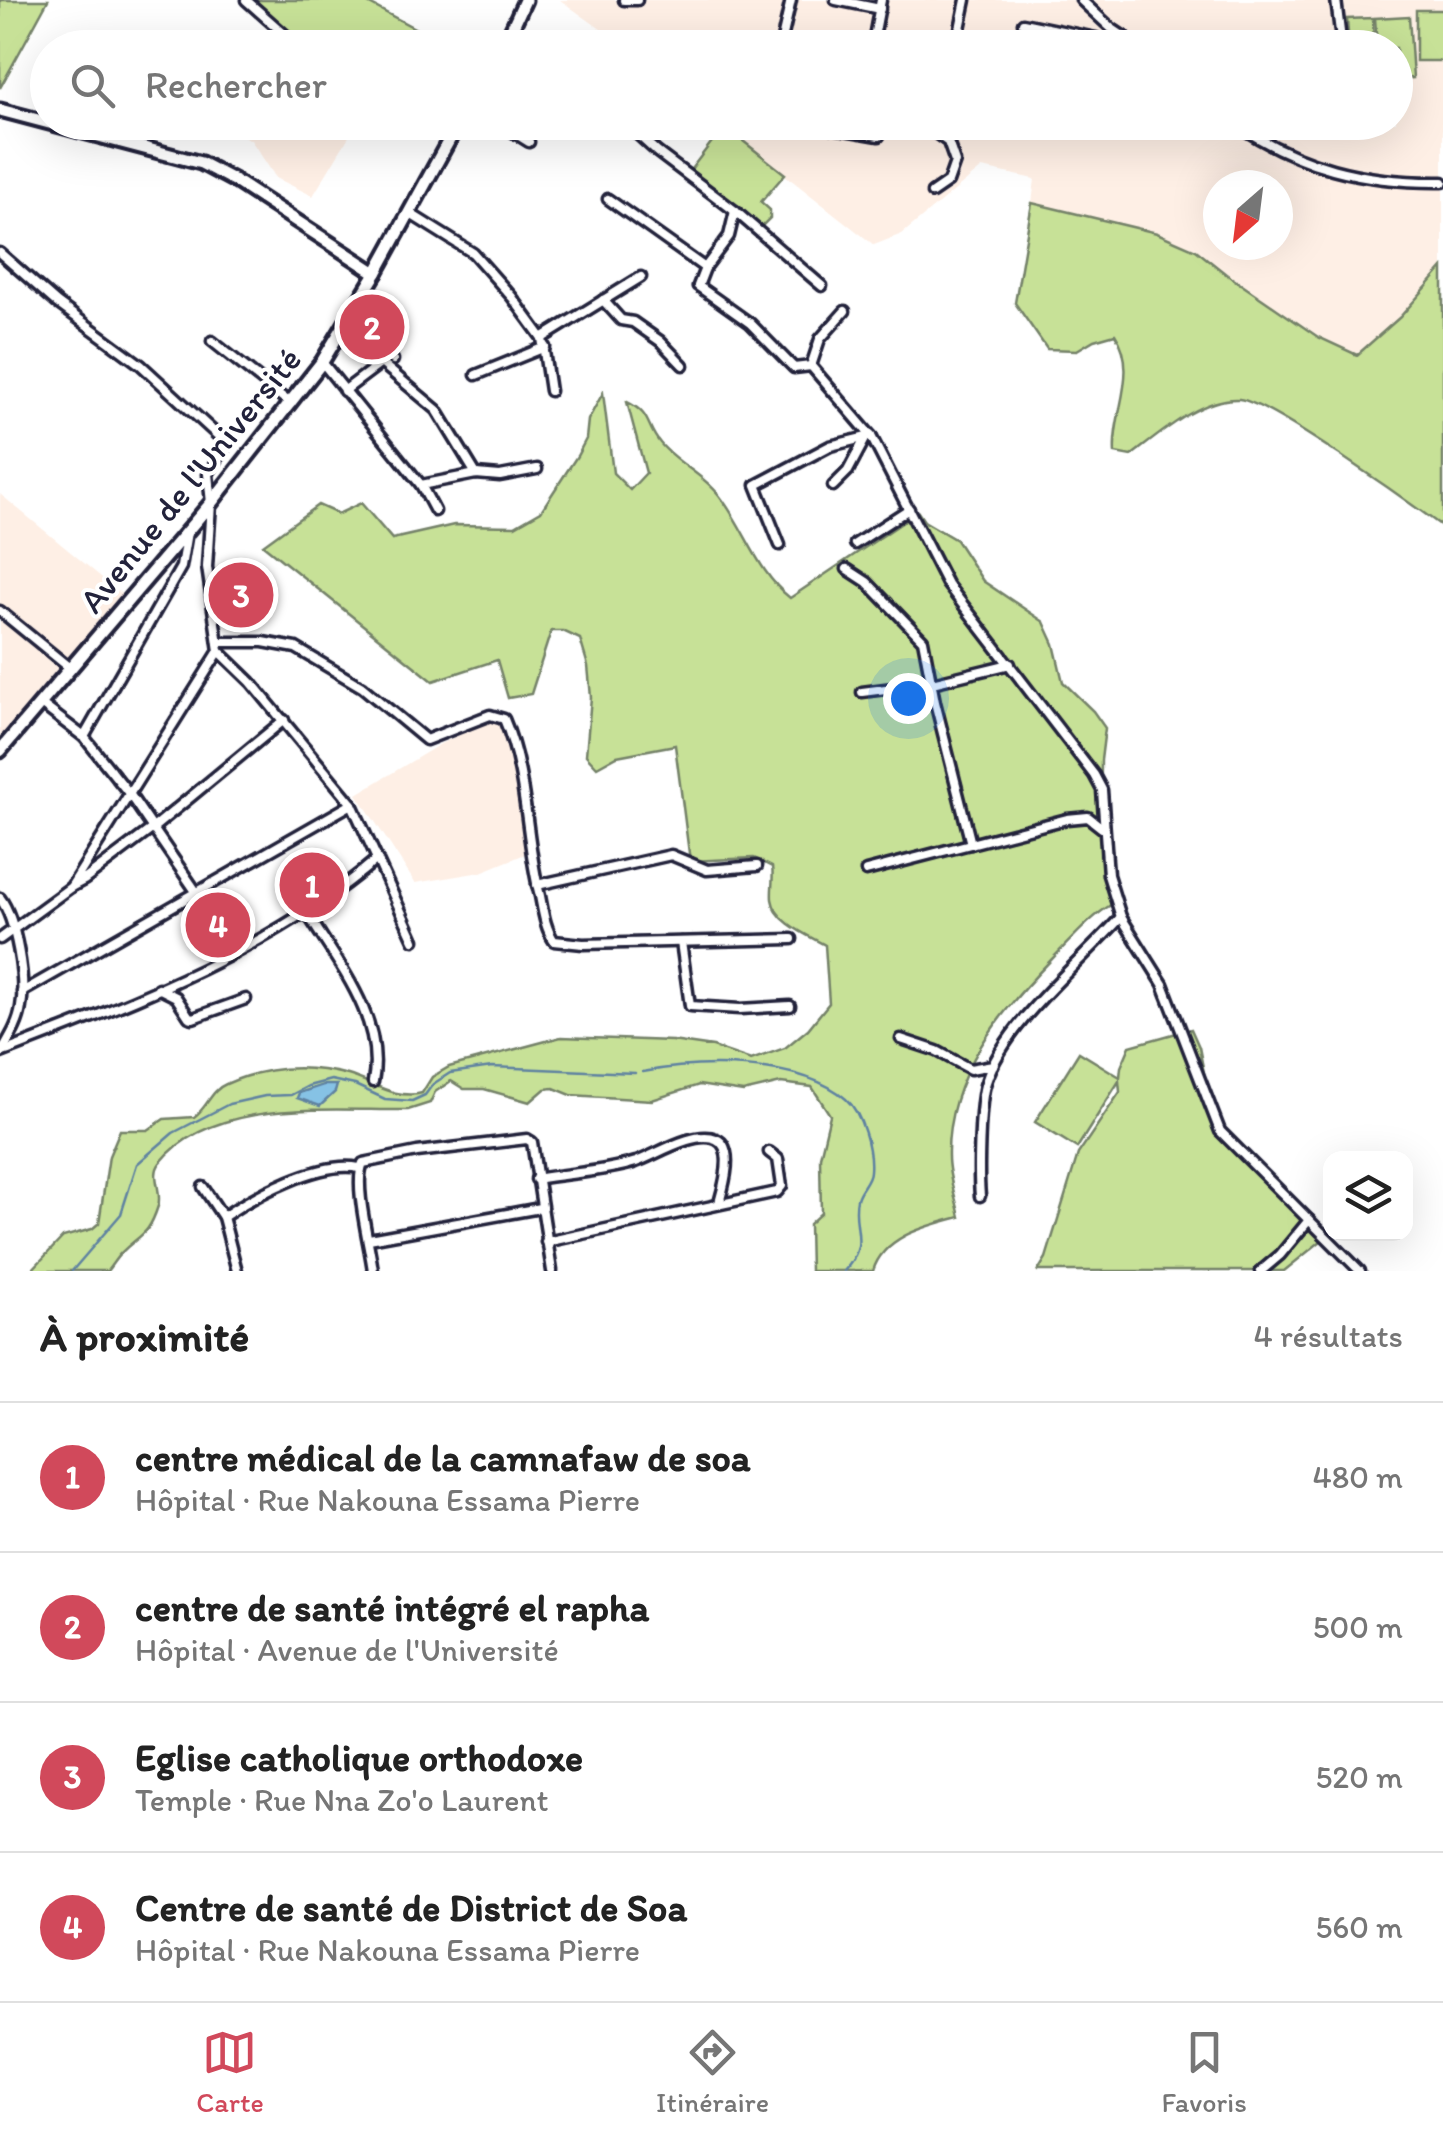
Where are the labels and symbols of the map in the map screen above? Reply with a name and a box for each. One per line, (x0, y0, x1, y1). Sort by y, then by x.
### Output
north arrow (1203, 170, 1293, 260)
pin: 2 (340, 290, 404, 364)
street label: Avenue de l'Université (70, 339, 310, 621)
pin: 3 (208, 558, 274, 632)
your location (883, 673, 934, 724)
pin: 1 (280, 848, 344, 922)
pin: 4 (186, 888, 250, 962)

